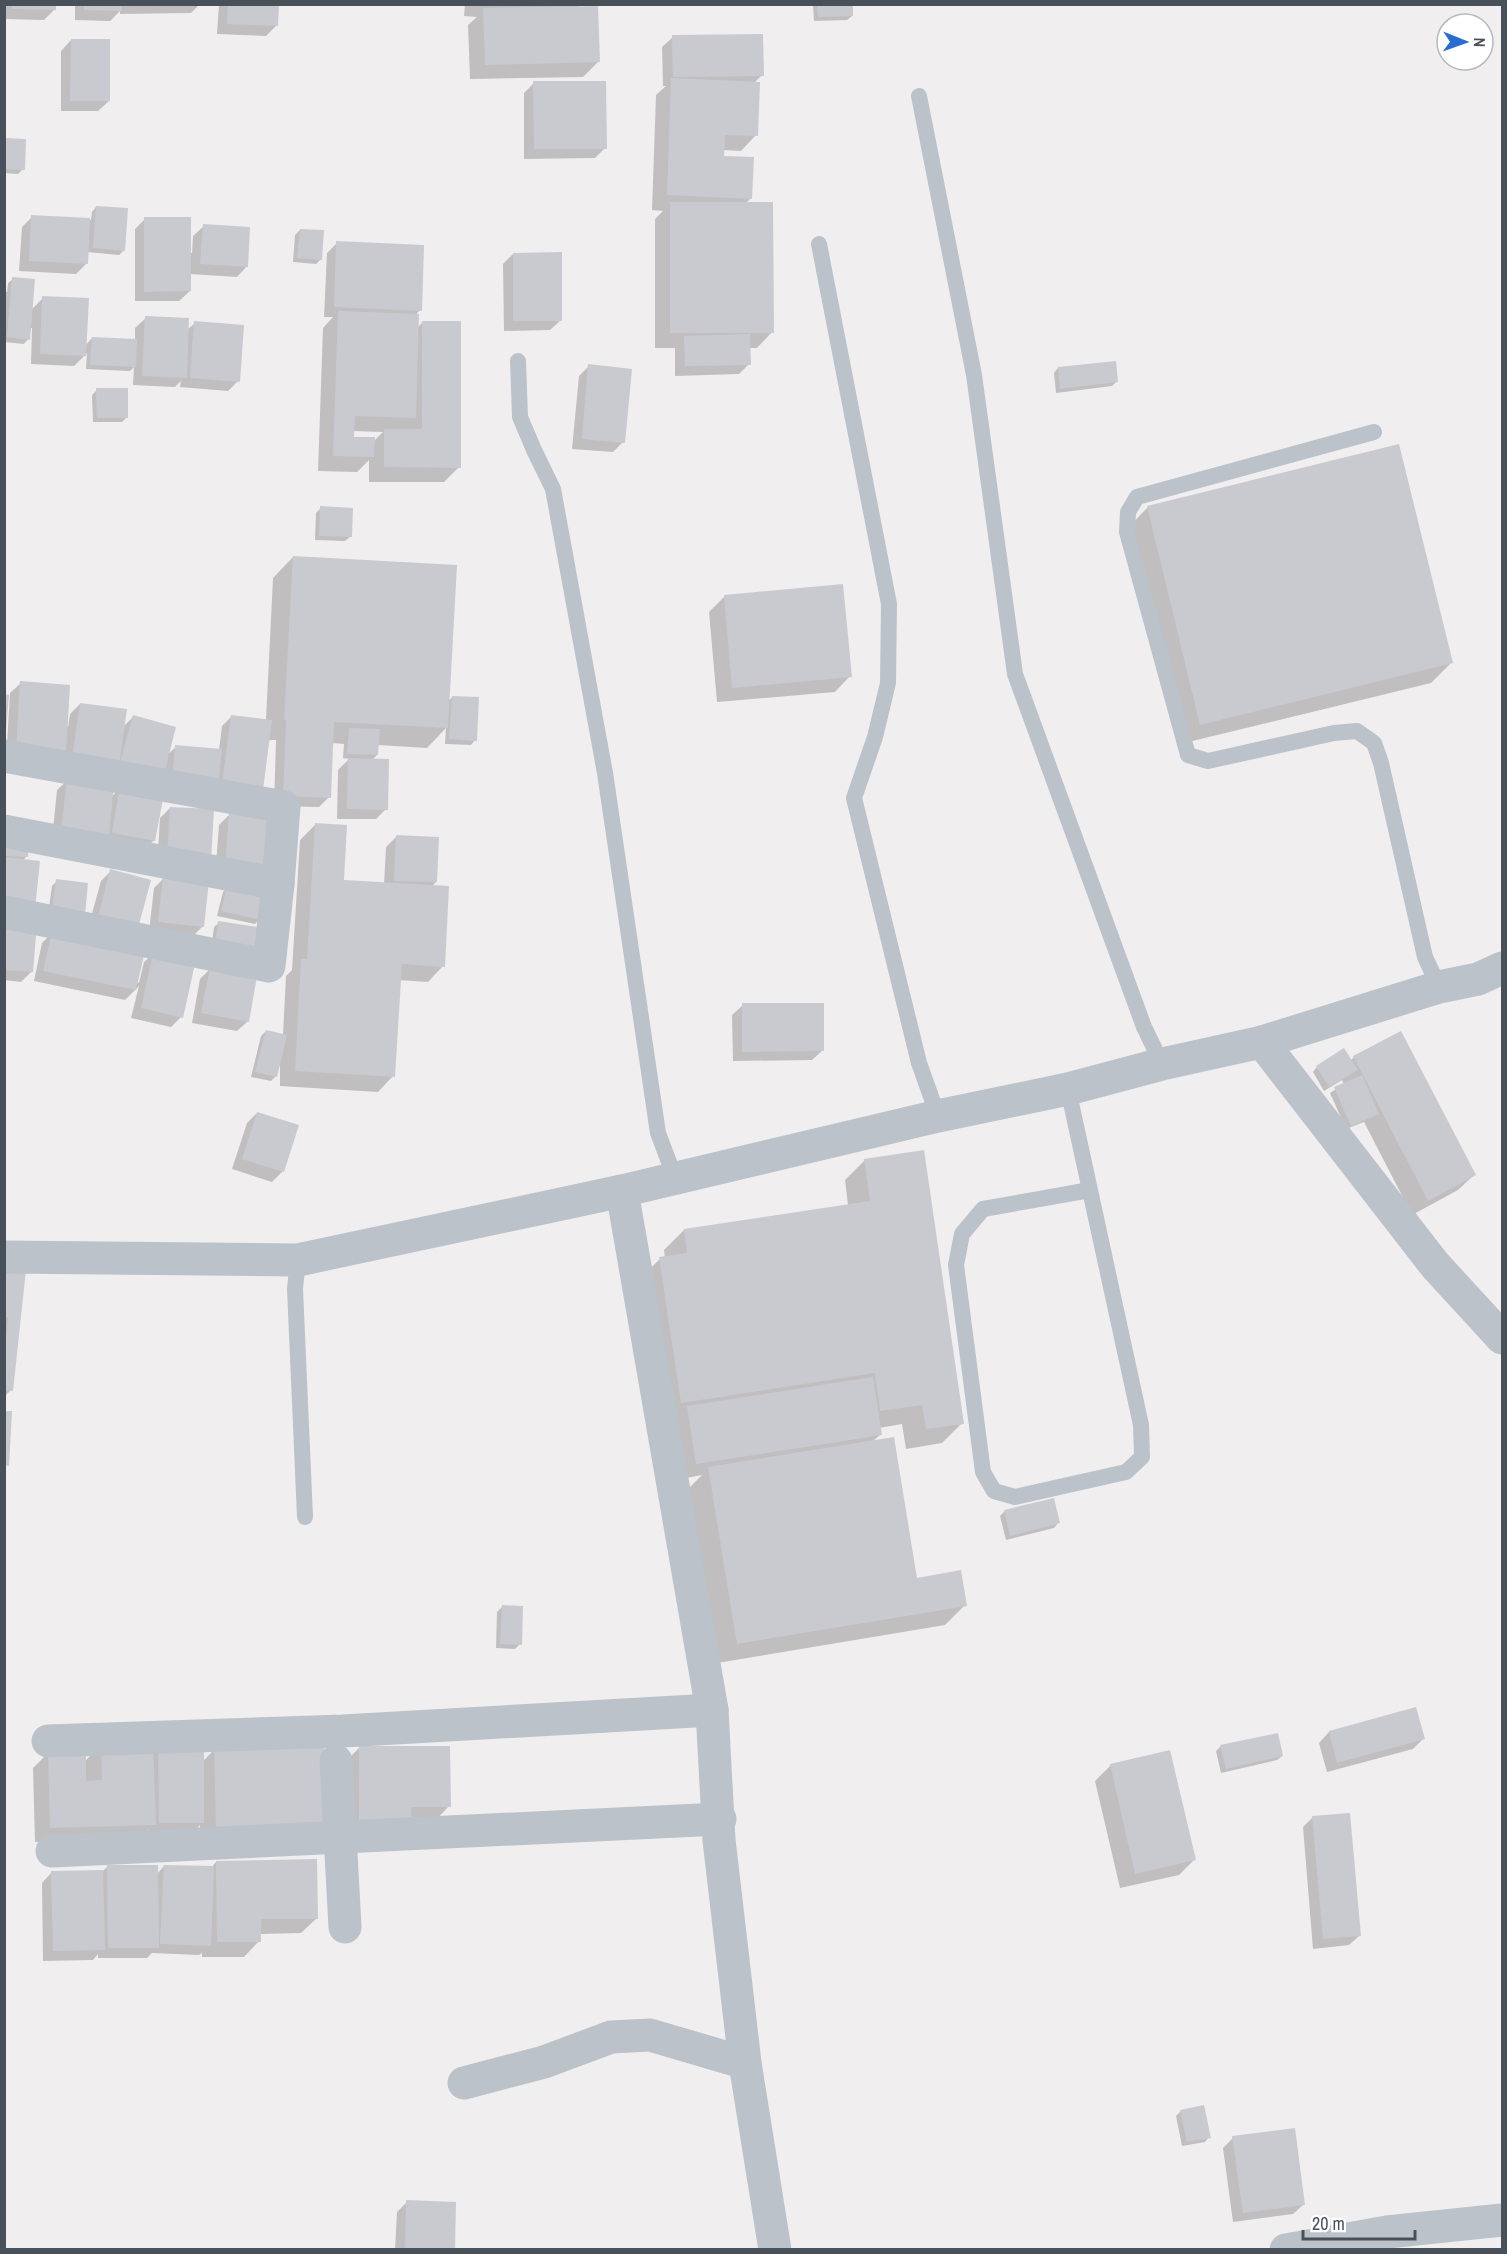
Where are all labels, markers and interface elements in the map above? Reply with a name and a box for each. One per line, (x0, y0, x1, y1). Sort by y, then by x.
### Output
north arrow (1435, 12, 1495, 72)
text: N (1469, 37, 1491, 47)
scale bar (1303, 2203, 1416, 2241)
text: 20 m (1312, 2211, 1345, 2236)

